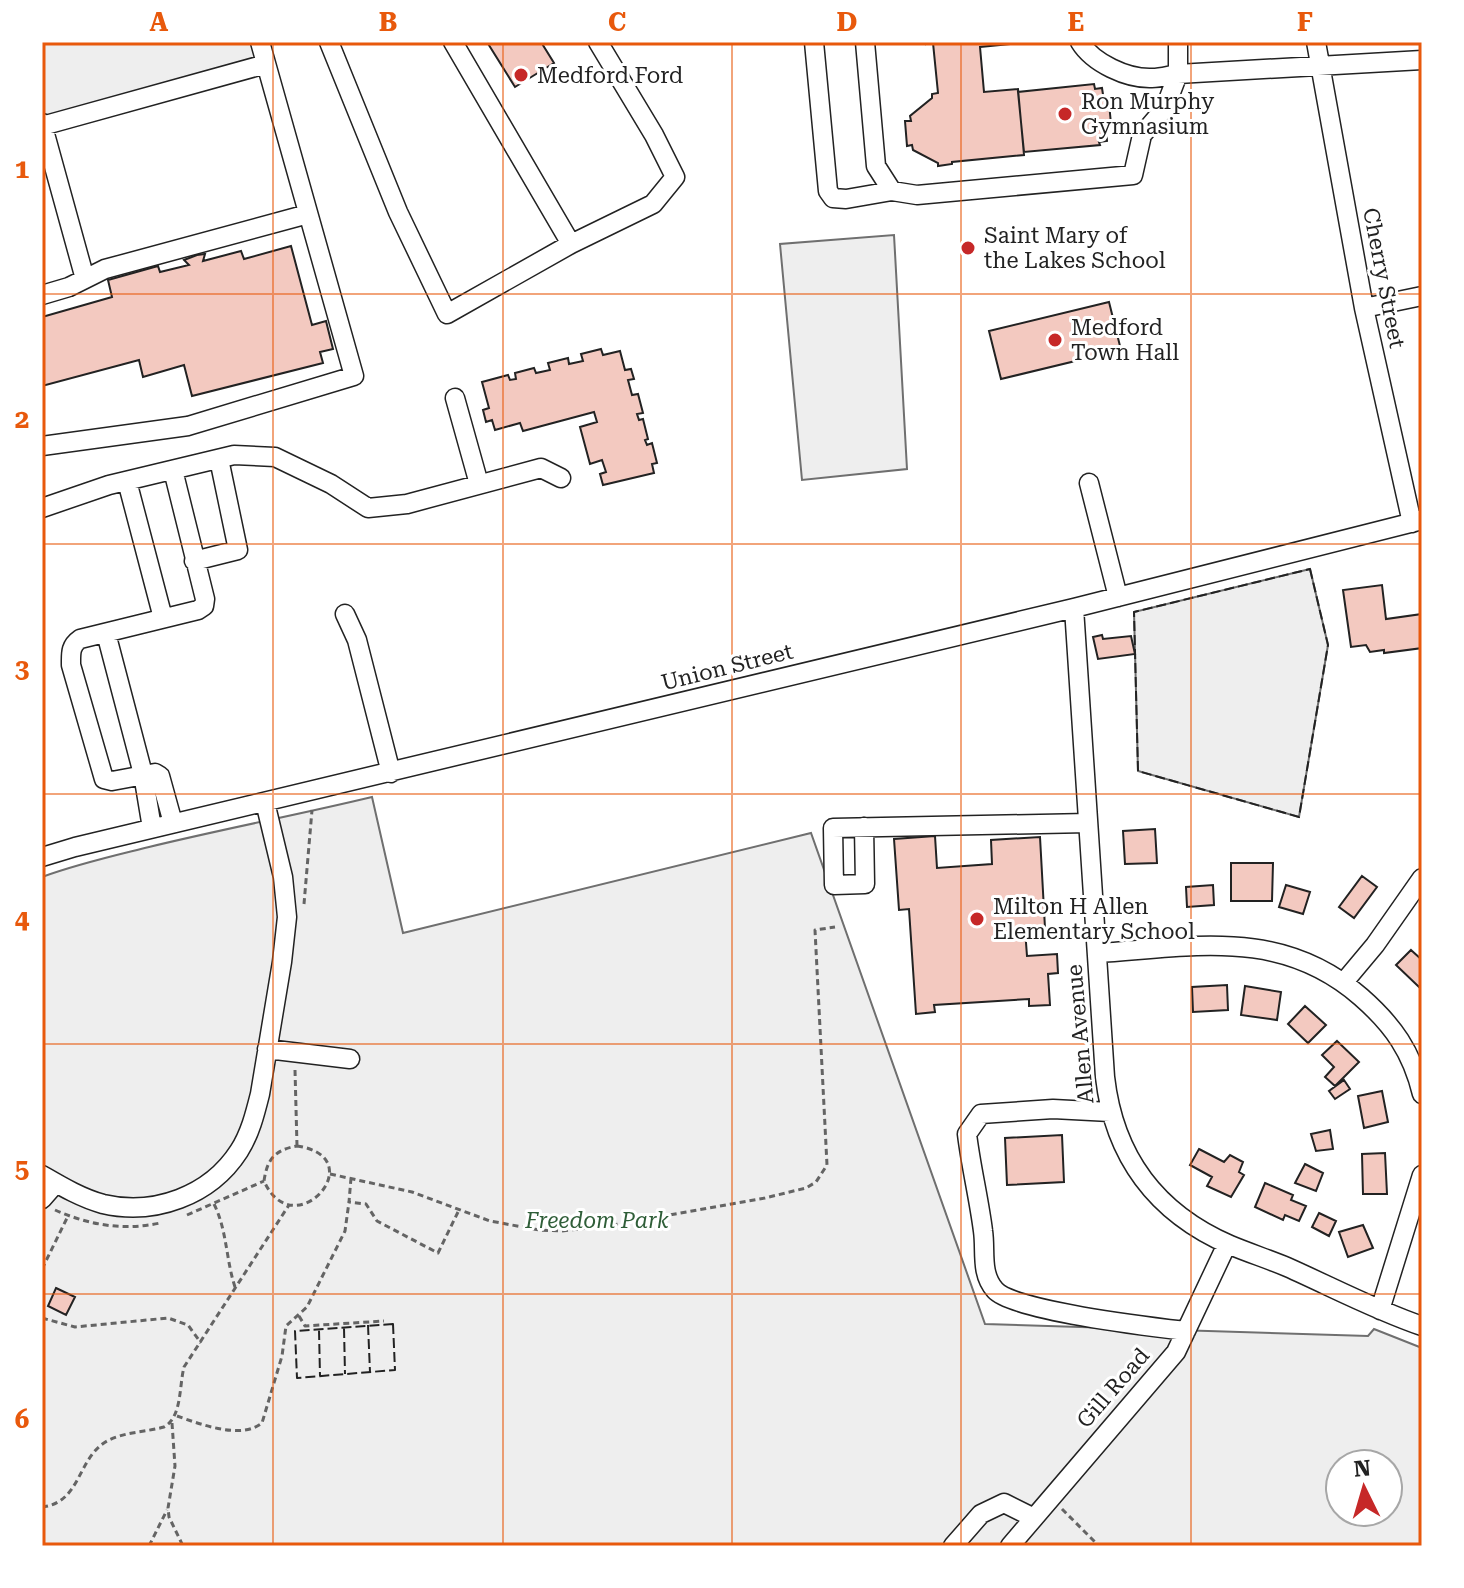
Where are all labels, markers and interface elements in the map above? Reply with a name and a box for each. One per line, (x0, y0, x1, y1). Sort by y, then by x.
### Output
text: A (150, 7, 169, 37)
text: B (379, 7, 397, 37)
text: C (608, 7, 626, 37)
text: D (837, 7, 857, 37)
text: E (1068, 7, 1084, 37)
text: F (1297, 7, 1313, 37)
place label: Medford Ford (537, 63, 683, 88)
marker: Medford Ford (512, 66, 530, 84)
place label: Ron Murphy Gymnasium (1081, 89, 1214, 139)
marker: Ron Murphy Gymnasium (1056, 105, 1074, 123)
text: 1 (15, 154, 29, 184)
street label: Cherry Street (1358, 206, 1410, 350)
place label: Saint Mary of the Lakes School (984, 223, 1166, 273)
marker: Saint Mary of the Lakes School (959, 239, 977, 257)
place label: Medford Town Hall (1071, 315, 1179, 365)
marker: Medford Town Hall (1046, 331, 1064, 349)
text: 2 (15, 404, 29, 434)
street label: Union Street (659, 639, 795, 695)
text: 3 (15, 654, 29, 684)
place label: Milton H Allen Elementary School (993, 894, 1195, 944)
text: 4 (15, 904, 30, 934)
marker: Milton H Allen Elementary School (968, 910, 986, 928)
street label: Allen Avenue (1061, 963, 1099, 1105)
text: 5 (15, 1154, 29, 1184)
park label: Freedom Park (524, 1208, 669, 1233)
street label: Gill Road (1072, 1343, 1154, 1433)
text: 6 (15, 1404, 29, 1434)
north arrow (1324, 1448, 1404, 1528)
text: N (1353, 1455, 1372, 1482)

